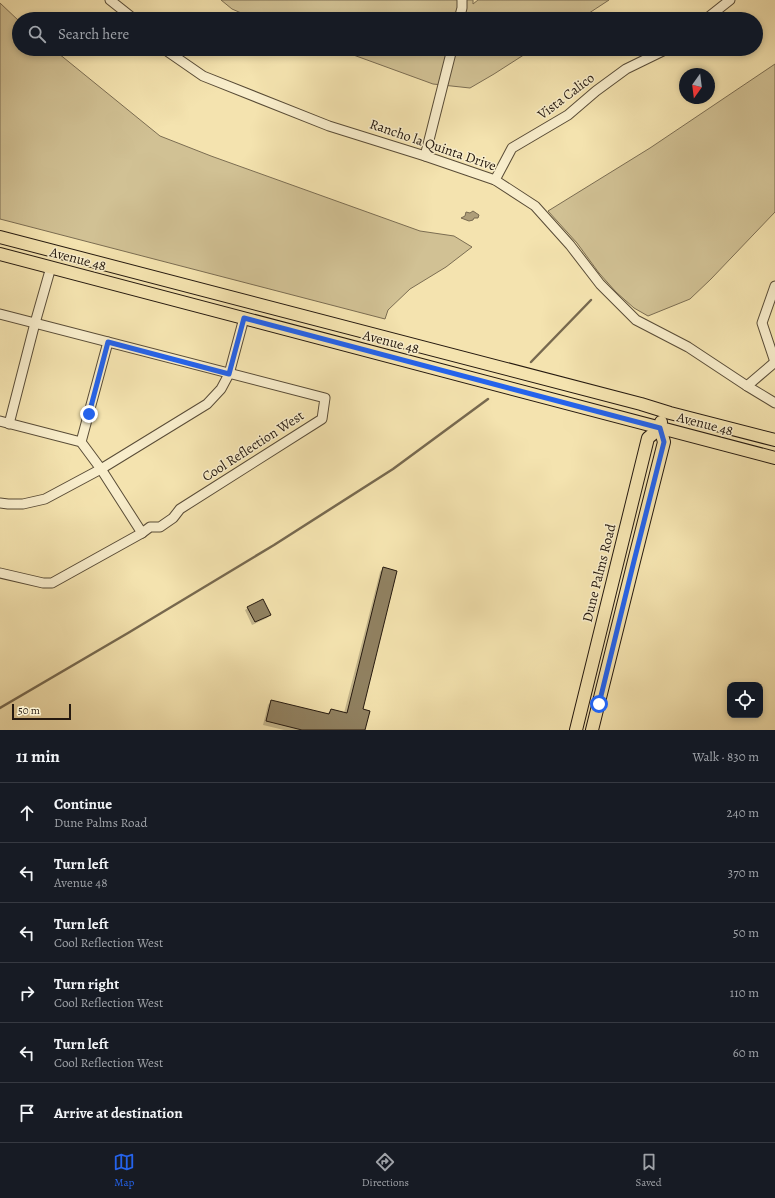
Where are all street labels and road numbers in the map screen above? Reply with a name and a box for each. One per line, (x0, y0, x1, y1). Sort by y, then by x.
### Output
street label: Vista Calico (533, 68, 598, 124)
street label: Rancho la Quinta Drive (367, 114, 499, 176)
street label: Avenue 48 (47, 242, 108, 276)
street label: Avenue 48 (360, 325, 421, 359)
street label: Cool Reflection West (198, 406, 308, 486)
street label: Avenue 48 (674, 407, 735, 441)
street label: Dune Palms Road (578, 521, 621, 624)

